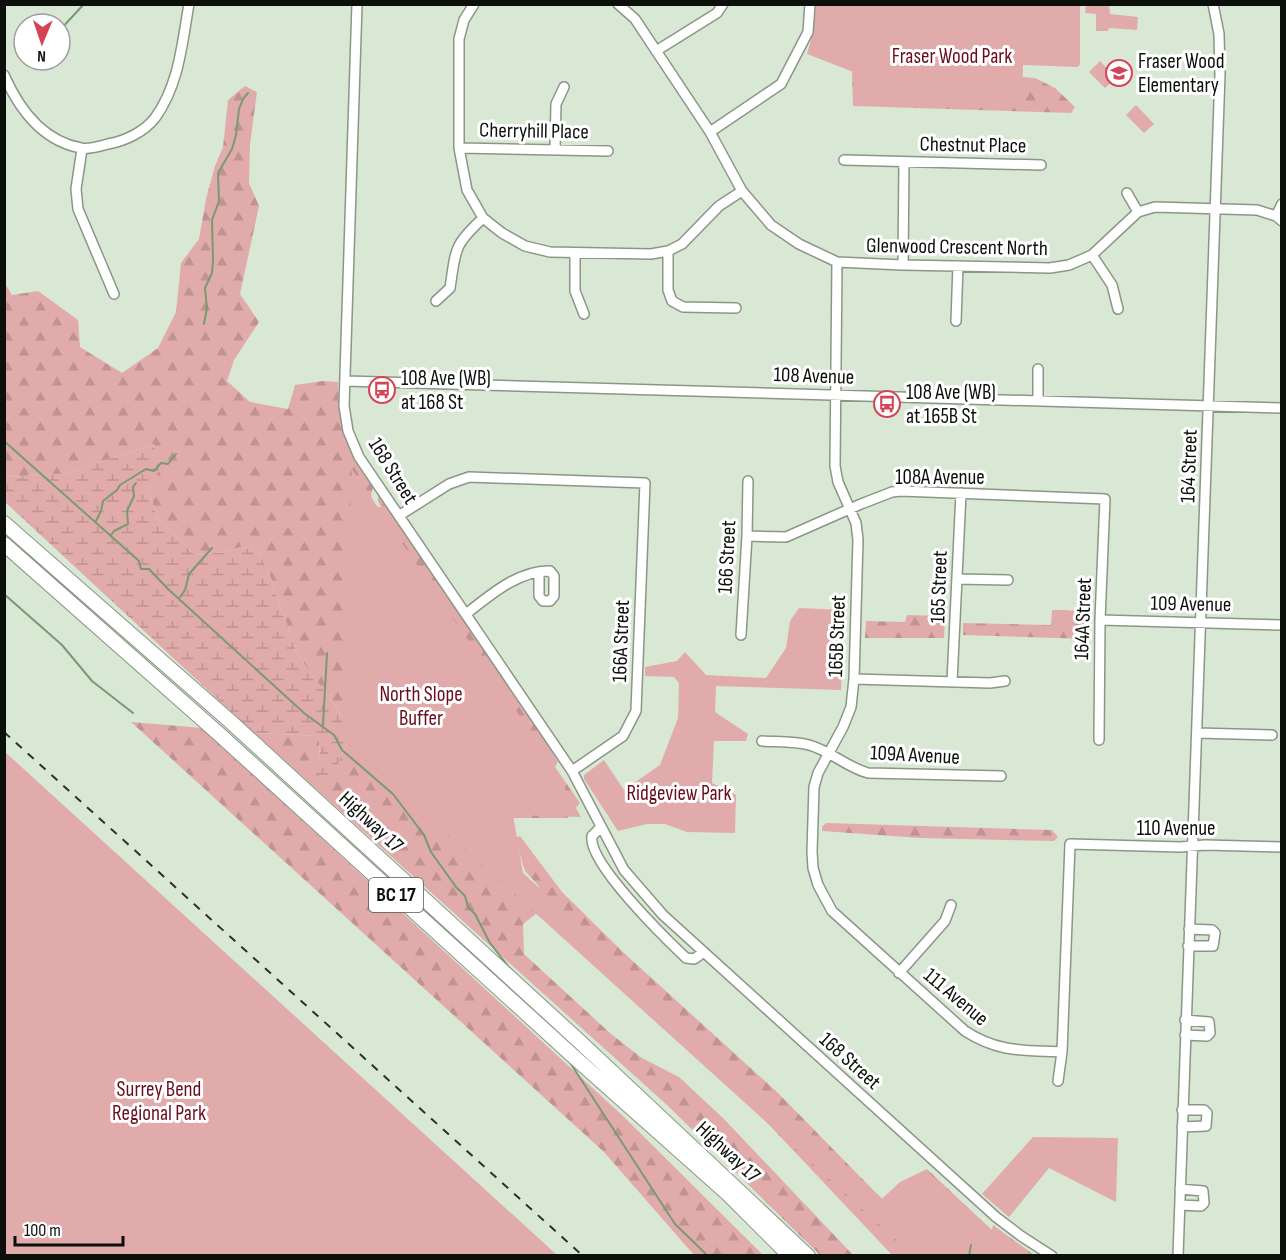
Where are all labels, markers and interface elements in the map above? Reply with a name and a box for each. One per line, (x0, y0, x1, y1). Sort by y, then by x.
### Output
north arrow (12, 12, 72, 72)
park label: Fraser Wood Park (892, 44, 1012, 69)
text: N (37, 46, 46, 65)
place label: Fraser Wood Elementary (1138, 49, 1225, 98)
school or university icon: Fraser Wood Elementary (1104, 58, 1134, 88)
street label: Cherryhill Place (479, 118, 589, 144)
street label: Chestnut Place (919, 132, 1027, 158)
street label: Glenwood Crescent North (866, 233, 1048, 261)
street label: 108 Avenue (773, 362, 855, 390)
place label: 108 Ave (WB) at 168 St (401, 366, 491, 415)
bus stop icon: 108 Ave (WB) at 168 St (367, 375, 397, 405)
place label: 108 Ave (WB) at 165B St (906, 380, 996, 429)
bus stop icon: 108 Ave (WB) at 165B St (872, 389, 902, 419)
street label: 164 Street (1175, 429, 1203, 503)
street label: 168 Street (363, 433, 423, 509)
street label: 108A Avenue (895, 465, 985, 490)
street label: 166 Street (713, 520, 741, 594)
street label: 165 Street (925, 550, 953, 624)
street label: 164A Street (1069, 577, 1097, 661)
street label: 109 Avenue (1150, 591, 1232, 617)
street label: 165B Street (823, 595, 851, 677)
street label: 166A Street (607, 599, 635, 683)
park label: North Slope Buffer (379, 682, 463, 731)
street label: 109A Avenue (870, 740, 960, 770)
park label: Ridgeview Park (626, 781, 732, 806)
street label: Highway 17 (334, 786, 409, 858)
street label: 110 Avenue (1137, 816, 1215, 841)
road number: BC 17 (369, 878, 423, 912)
street label: 111 Avenue (919, 963, 993, 1031)
street label: 168 Street (814, 1027, 886, 1095)
park label: Surrey Bend Regional Park (112, 1077, 206, 1126)
street label: Highway 17 (691, 1116, 766, 1188)
scale bar (15, 1209, 123, 1247)
text: 100 m (24, 1220, 61, 1241)

